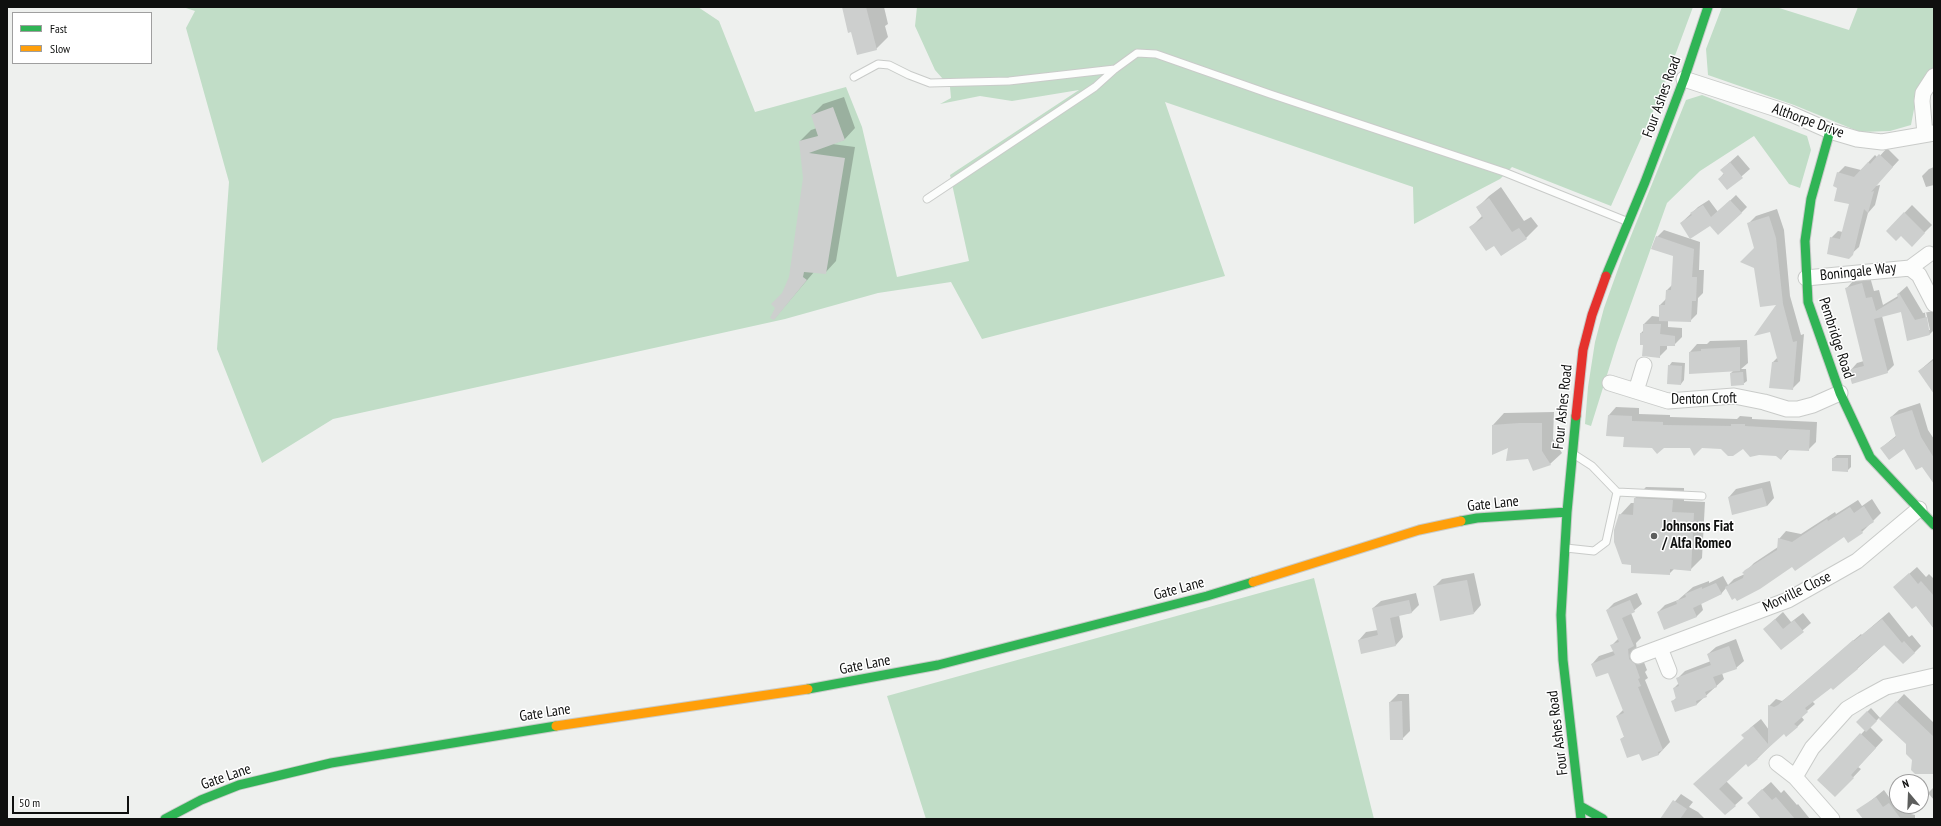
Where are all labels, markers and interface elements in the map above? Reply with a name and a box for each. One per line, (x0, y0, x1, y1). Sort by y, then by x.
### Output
legend (12, 12, 152, 64)
text: Fast (50, 21, 67, 36)
text: Slow (50, 41, 70, 56)
street label: Four Ashes Road (1639, 54, 1685, 140)
street label: Althorpe Drive (1770, 100, 1846, 142)
street label: Boningale Way (1819, 259, 1897, 285)
street label: Pembridge Road (1814, 295, 1858, 381)
street label: Four Ashes Road (1550, 364, 1576, 450)
street label: Denton Croft (1671, 389, 1737, 409)
street label: Gate Lane (1466, 492, 1520, 516)
place label: Johnsons Fiat / Alfa Romeo (1662, 518, 1734, 553)
marker: Johnsons Fiat / Alfa Romeo (1649, 531, 1659, 541)
street label: Morville Close (1760, 568, 1834, 616)
street label: Gate Lane (1152, 574, 1206, 604)
street label: Gate Lane (838, 651, 892, 679)
street label: Four Ashes Road (1544, 690, 1572, 776)
street label: Gate Lane (518, 700, 572, 726)
street label: Gate Lane (199, 760, 253, 794)
north arrow (1889, 774, 1929, 814)
text: N (1900, 776, 1911, 791)
scale bar (14, 788, 131, 814)
text: 50 m (19, 795, 40, 810)

